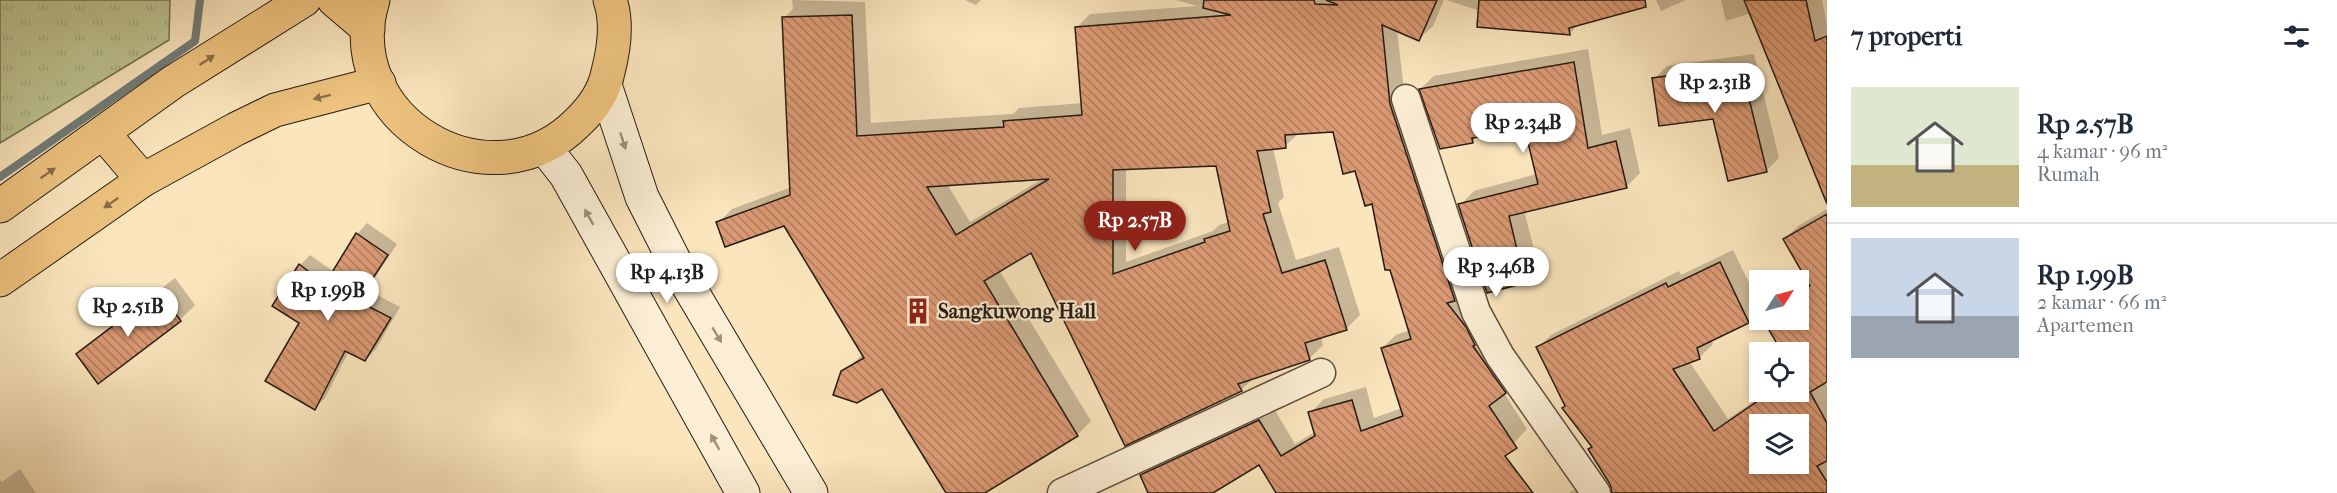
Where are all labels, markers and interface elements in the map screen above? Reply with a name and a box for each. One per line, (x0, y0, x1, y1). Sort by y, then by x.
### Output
icon: filters (2280, 20, 2313, 53)
text: 7 properti (1851, 21, 1962, 52)
one-way arrow (199, 55, 215, 66)
pin: Rp 2.31B (1653, 63, 1777, 114)
text: Rp 2.31B (1679, 71, 1751, 94)
one-way arrow (312, 93, 331, 103)
pin: Rp 2.34B (1461, 103, 1585, 154)
text: Rp 2.57B (2037, 109, 2134, 140)
text: Rp 2.34B (1485, 111, 1561, 134)
icon: home (1899, 111, 1971, 183)
one-way arrow (619, 132, 628, 150)
text: 4 kamar · 96 m² (2037, 140, 2167, 163)
text: Rumah (2037, 163, 2100, 186)
one-way arrow (40, 167, 55, 179)
one-way arrow (104, 197, 120, 209)
pin: Rp 2.57B (1073, 201, 1197, 252)
one-way arrow (584, 208, 594, 225)
text: Rp 2.57B (1098, 209, 1172, 232)
pin: Rp 3.46B (1434, 247, 1558, 298)
pin: Rp 4.13B (605, 253, 729, 304)
text: Rp 3.46B (1457, 255, 1535, 278)
text: Rp 1.99B (2037, 260, 2134, 291)
text: Rp 4.13B (630, 261, 704, 284)
icon: home (1899, 262, 1971, 334)
north arrow (1749, 270, 1809, 330)
map controls (1749, 270, 1809, 474)
pin: Rp 1.99B (266, 271, 390, 322)
text: Rp 1.99B (291, 279, 365, 302)
pin: Rp 2.51B (66, 287, 190, 338)
text: 2 kamar · 66 m² (2037, 291, 2166, 314)
text: Rp 2.51B (92, 295, 164, 318)
building icon: Sangkuwong Hall (903, 296, 933, 326)
place label: Sangkuwong Hall (938, 299, 1096, 323)
text: Apartemen (2037, 314, 2134, 337)
one-way arrow (712, 327, 722, 344)
button: locate (1749, 342, 1809, 402)
button: layers (1749, 414, 1809, 474)
one-way arrow (710, 433, 720, 450)

